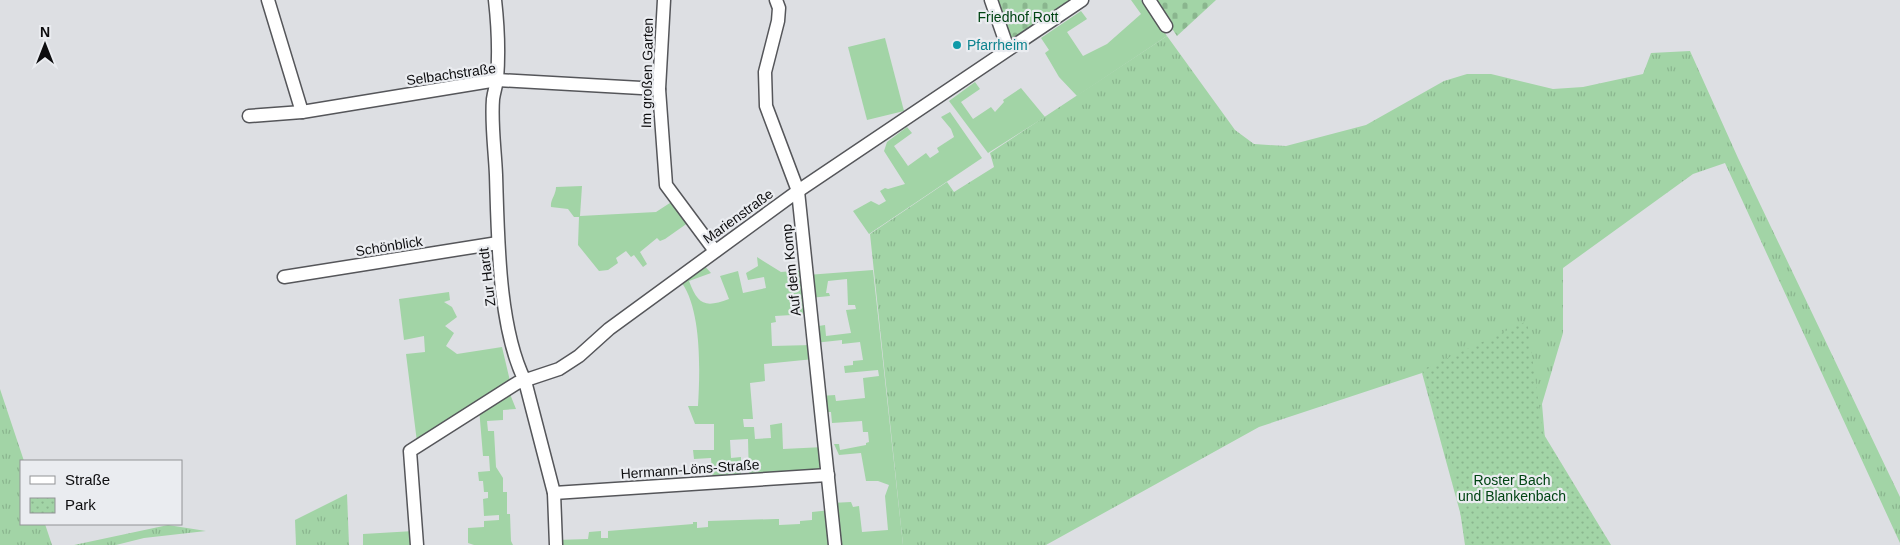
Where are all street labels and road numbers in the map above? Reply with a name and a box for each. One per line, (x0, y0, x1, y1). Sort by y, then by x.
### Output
street label: Im großen Garten (638, 18, 656, 128)
street label: Selbachstraße (405, 60, 497, 88)
street label: Marienstraße (700, 185, 776, 247)
street label: Auf dem Komp (778, 223, 804, 317)
street label: Schönblick (354, 233, 425, 259)
street label: Zur Hardt (475, 247, 499, 307)
street label: Hermann-Löns-Straße (620, 456, 760, 482)

